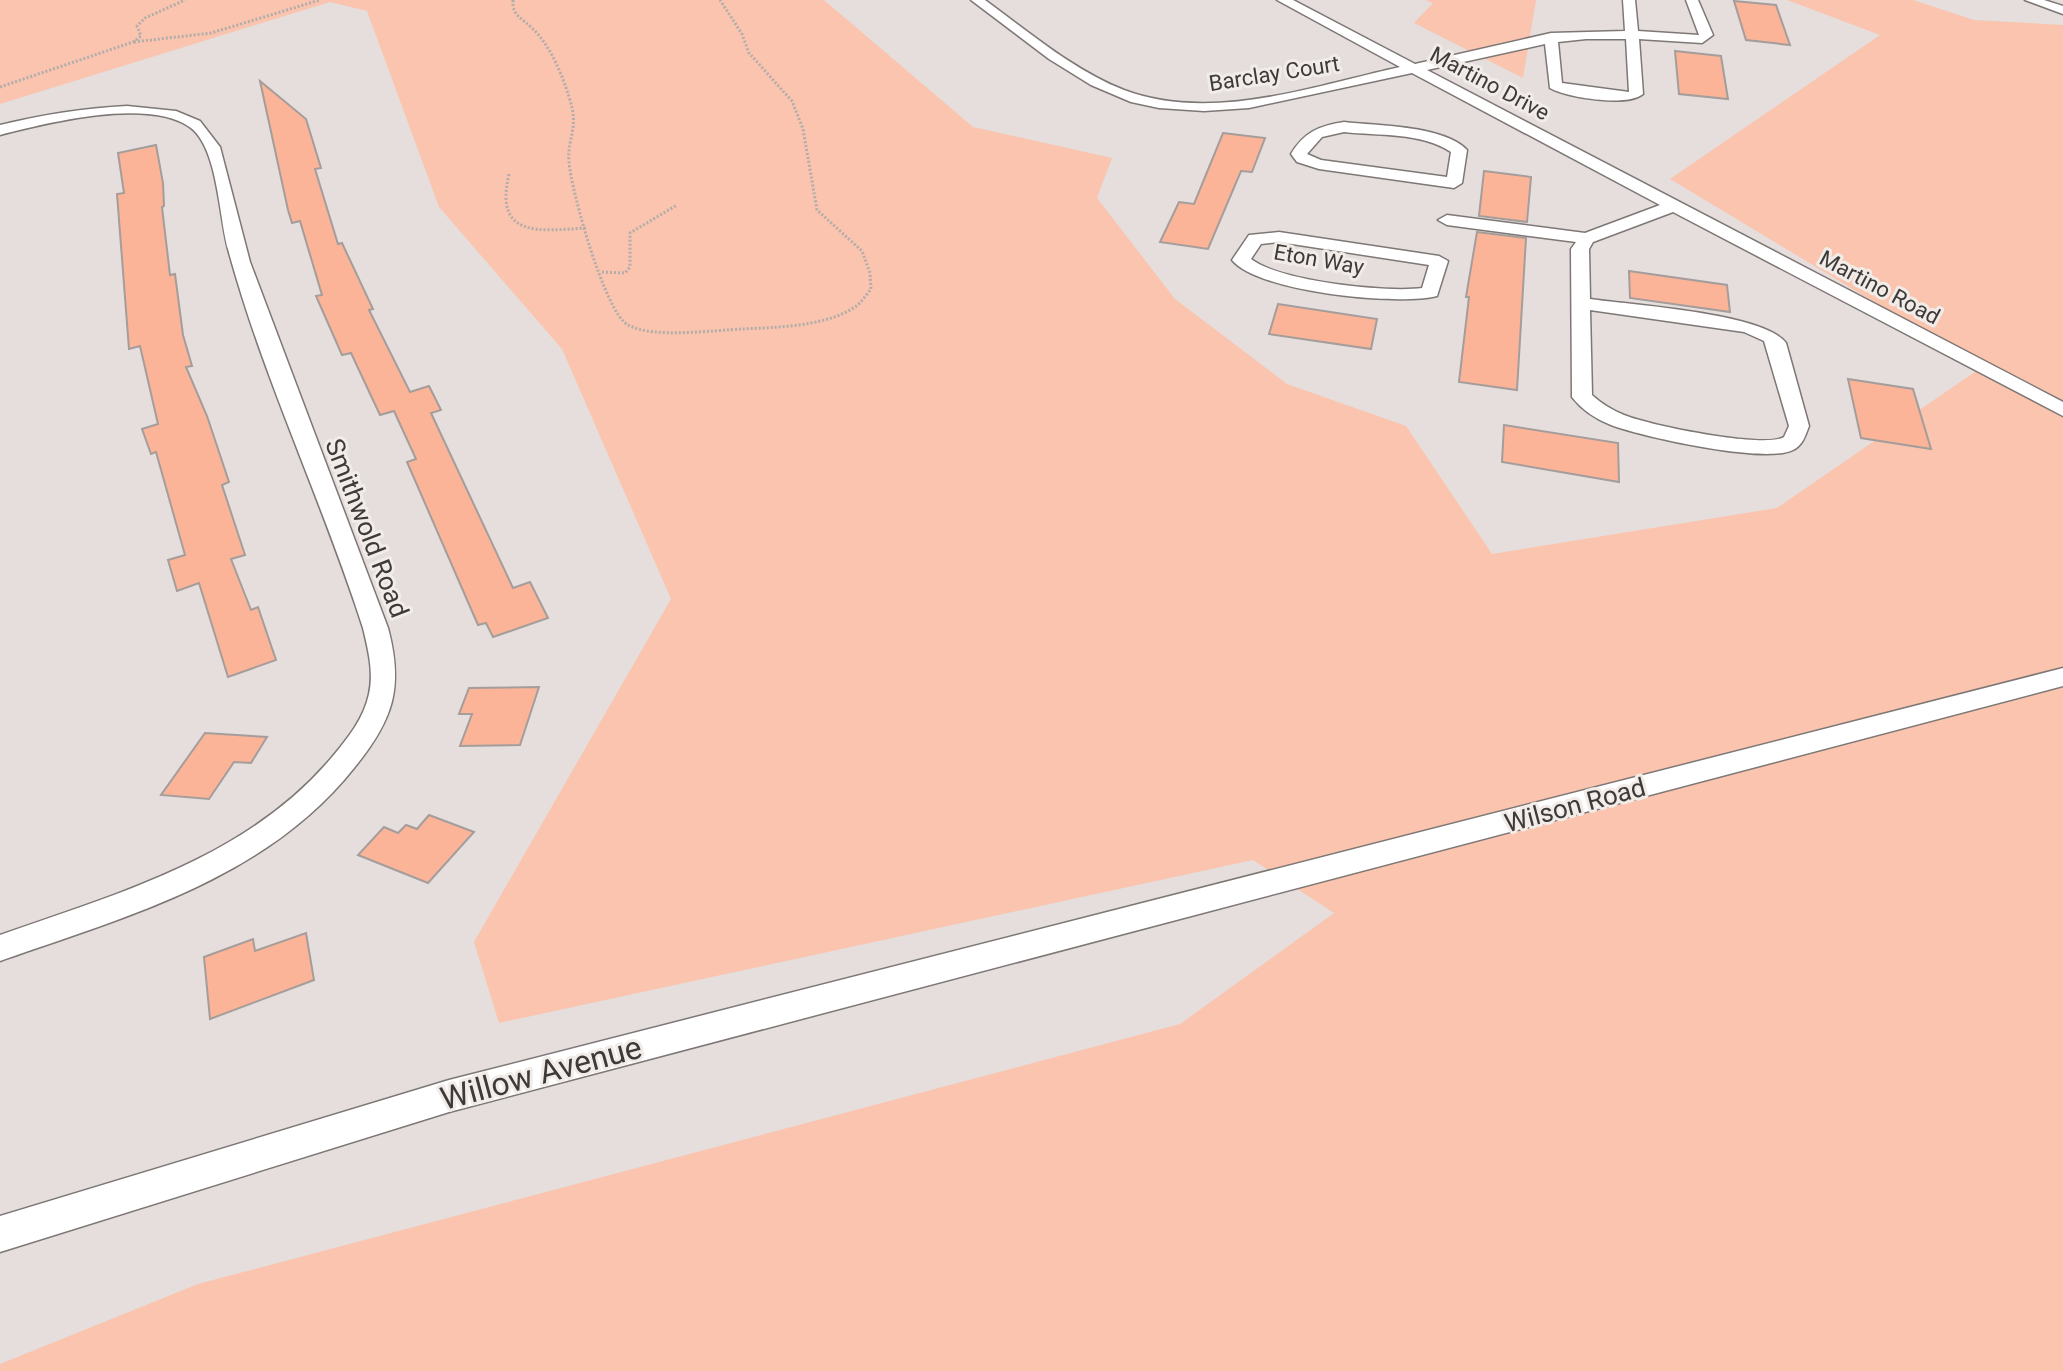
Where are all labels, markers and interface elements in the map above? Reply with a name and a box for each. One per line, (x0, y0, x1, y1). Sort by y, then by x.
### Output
street label: Martino Drive (1426, 42, 1554, 125)
street label: Barclay Court (1207, 51, 1341, 96)
street label: Eton Way (1272, 239, 1366, 280)
street label: Martino Road (1815, 245, 1944, 330)
street label: Smithwold Road (319, 434, 415, 622)
street label: Wilson Road (1501, 772, 1649, 838)
street label: Willow Avenue (436, 1028, 646, 1118)

